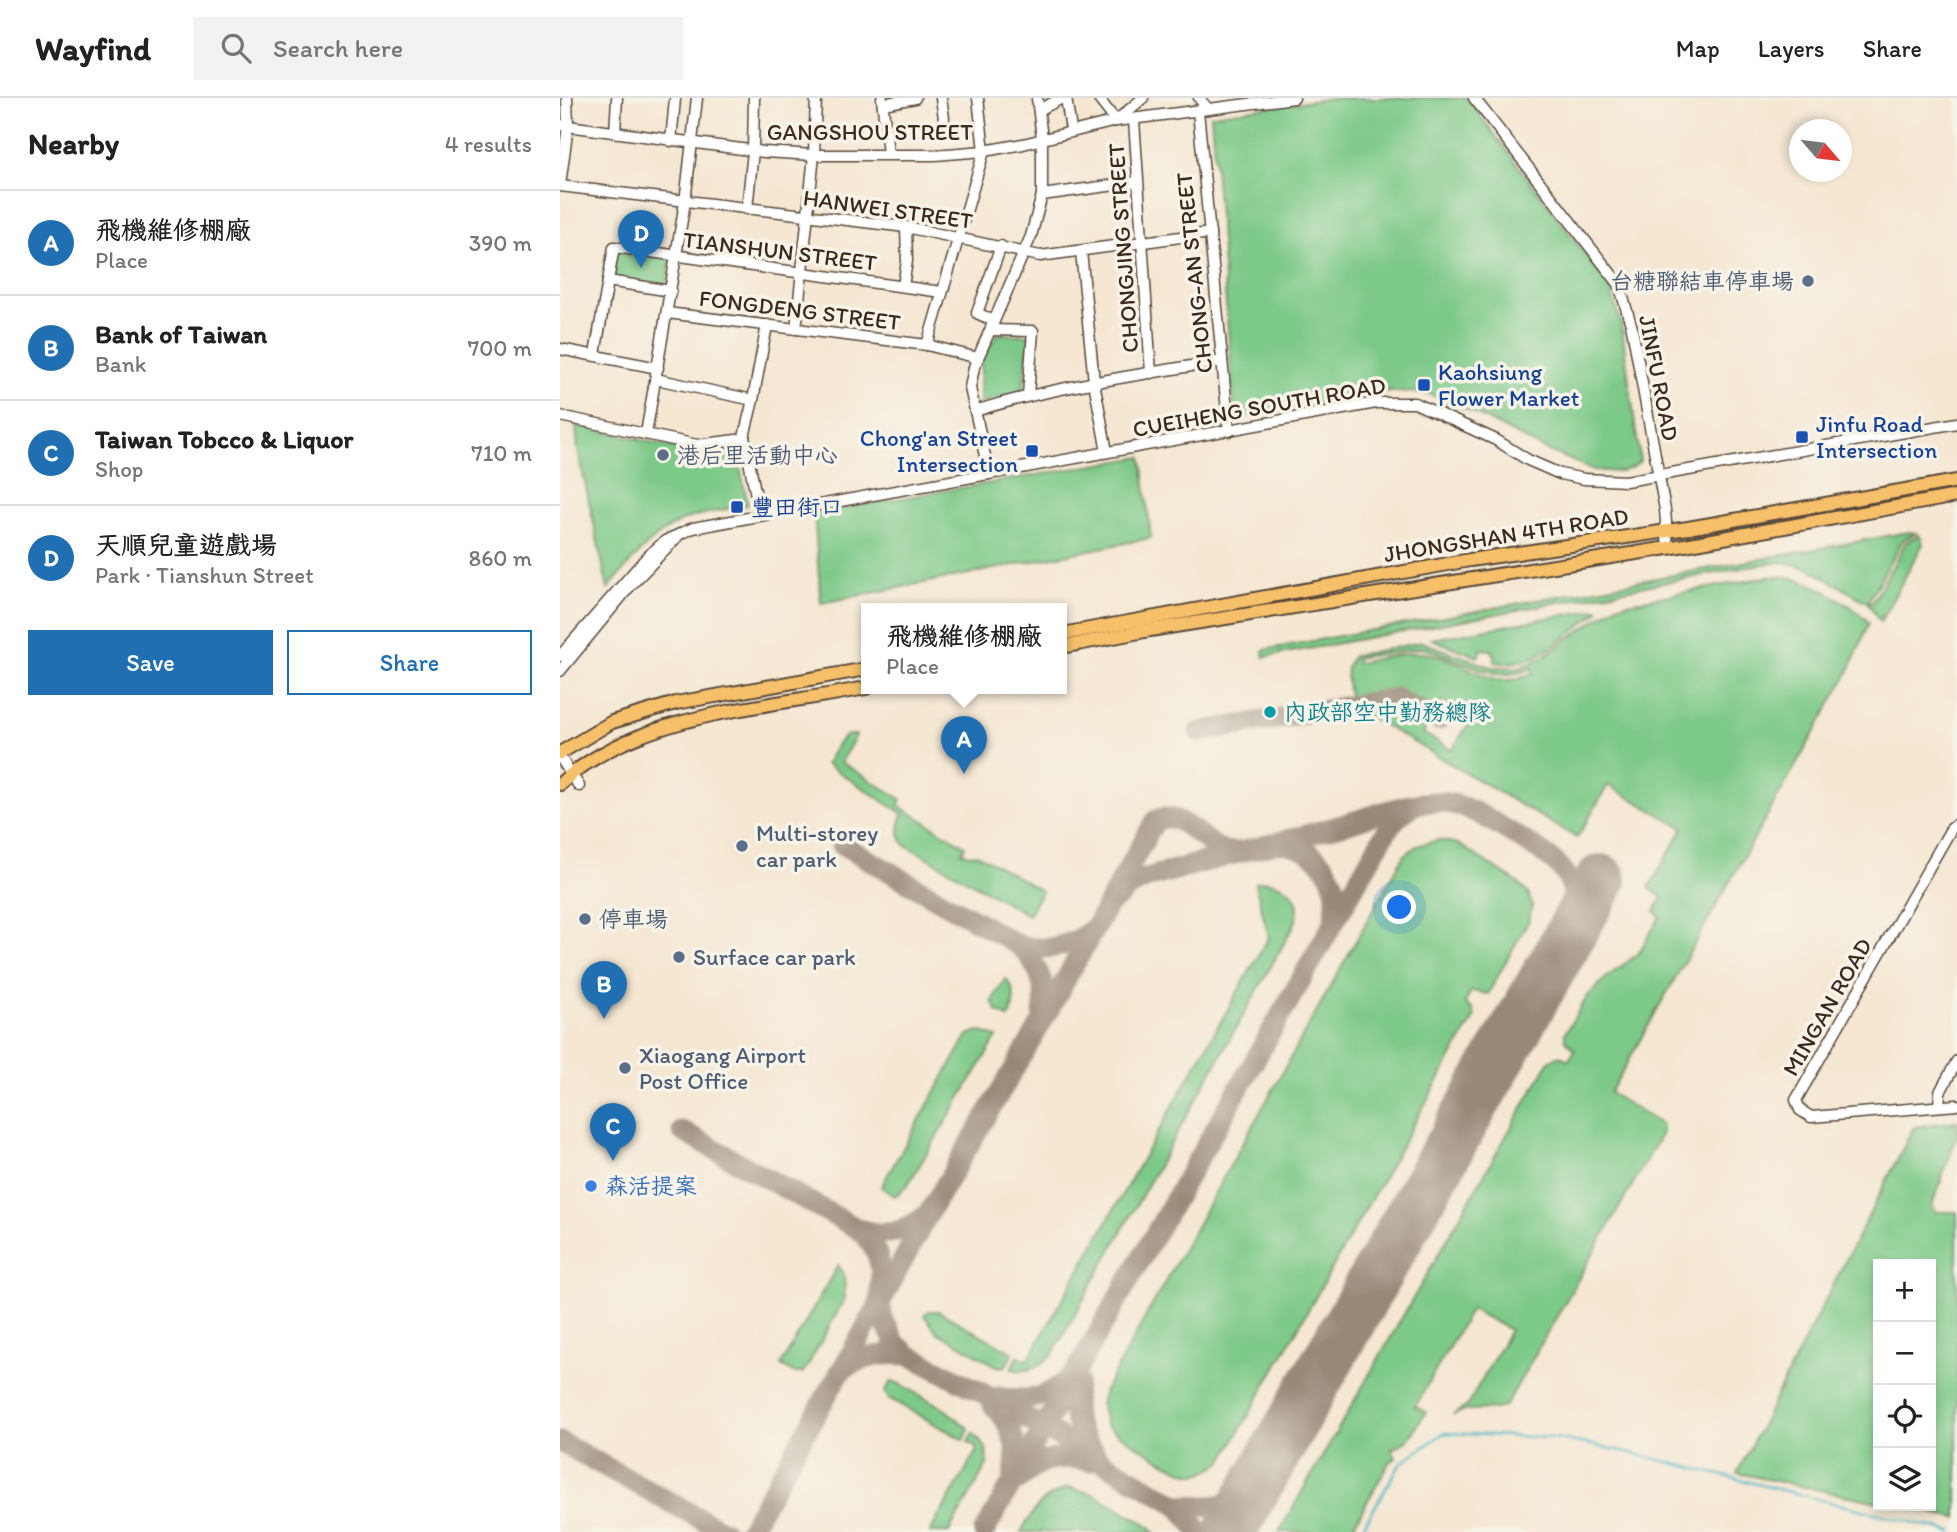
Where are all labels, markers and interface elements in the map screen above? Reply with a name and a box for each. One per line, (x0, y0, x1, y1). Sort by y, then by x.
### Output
search box (193, 17, 683, 80)
text: Wayfind (35, 29, 151, 68)
icon: search (217, 29, 255, 67)
text: Search here (273, 32, 403, 64)
text: Map (1676, 34, 1720, 63)
text: Layers (1758, 34, 1825, 63)
text: Share (1863, 34, 1922, 63)
street label: GANGSHOU STREET (767, 118, 973, 146)
north arrow (1789, 119, 1852, 182)
text: Nearby (28, 125, 119, 162)
text: 4 results (445, 130, 532, 158)
street label: CHONGJING STREET (1102, 142, 1144, 354)
street label: CHONG-AN STREET (1170, 171, 1218, 375)
street label: HANWEI STREET (801, 183, 975, 235)
pin: D (618, 210, 664, 268)
text: 飛機維修棚廠 (95, 214, 251, 246)
street label: TIANSHUN STREET (681, 225, 879, 277)
text: A (44, 229, 58, 257)
text: 390 m (469, 229, 532, 257)
text: Place (95, 246, 148, 274)
place label: 台糖聯結車停車場 (1610, 267, 1794, 295)
marker: 台糖聯結車停車場 (1800, 273, 1816, 289)
street label: FONGDENG STREET (698, 284, 902, 336)
street label: JINFU ROAD (1633, 313, 1685, 443)
text: Bank of Taiwan (95, 318, 267, 350)
text: B (44, 334, 58, 362)
text: 700 m (468, 334, 532, 362)
text: Bank (95, 350, 147, 378)
place label: Kaohsiung Flower Market (1438, 358, 1580, 412)
street label: CUEIHENG SOUTH ROAD (1130, 371, 1388, 443)
marker: Kaohsiung Flower Market (1416, 377, 1432, 393)
place label: Jinfu Road Intersection (1816, 410, 1937, 464)
text: Taiwan Tobcco & Liquor (95, 423, 353, 455)
place label: Chong'an Street Intersection (860, 424, 1018, 478)
marker: Jinfu Road Intersection (1794, 429, 1810, 445)
text: C (44, 439, 58, 467)
text: 710 m (471, 439, 532, 467)
place label: 港后里活動中心 (677, 441, 838, 469)
marker: Chong'an Street Intersection (1024, 443, 1040, 459)
marker: 港后里活動中心 (655, 447, 671, 463)
text: Shop (95, 455, 143, 483)
place label: 豐田街口 (751, 493, 843, 521)
marker: 豐田街口 (729, 499, 745, 515)
street label: JHONGSHAN 4TH ROAD (1382, 502, 1630, 568)
text: 天順兒童遊戲場 (95, 529, 277, 561)
text: D (43, 544, 59, 572)
text: 860 m (469, 544, 532, 572)
text: Park · Tianshun Street (95, 561, 314, 589)
popup (861, 603, 1067, 694)
text: 飛機維修棚廠 (886, 620, 1042, 652)
button: Save (28, 630, 273, 695)
button: Share (287, 630, 532, 695)
text: Place (886, 652, 939, 680)
place label: 內政部空中勤務總隊 (1284, 698, 1491, 726)
marker: 內政部空中勤務總隊 (1262, 704, 1278, 720)
pin: A (941, 716, 987, 774)
place label: Multi-storey car park (756, 819, 878, 873)
marker: Multi-storey car park (734, 838, 750, 854)
your location (1382, 890, 1416, 924)
place label: 停車場 (599, 905, 668, 933)
marker: 停車場 (577, 911, 593, 927)
street label: MINGAN ROAD (1776, 933, 1878, 1081)
place label: Surface car park (693, 943, 856, 971)
marker: Surface car park (671, 949, 687, 965)
pin: B (581, 961, 627, 1019)
place label: Xiaogang Airport Post Office (639, 1041, 806, 1095)
marker: Xiaogang Airport Post Office (617, 1060, 633, 1076)
pin: C (590, 1103, 636, 1161)
place label: 森活提案 (605, 1172, 697, 1200)
marker: 森活提案 (583, 1178, 599, 1194)
map controls (1873, 1259, 1936, 1511)
button: + (1873, 1259, 1936, 1322)
button: − (1873, 1322, 1936, 1385)
button: locate (1873, 1385, 1936, 1448)
button: layers (1873, 1448, 1936, 1511)

